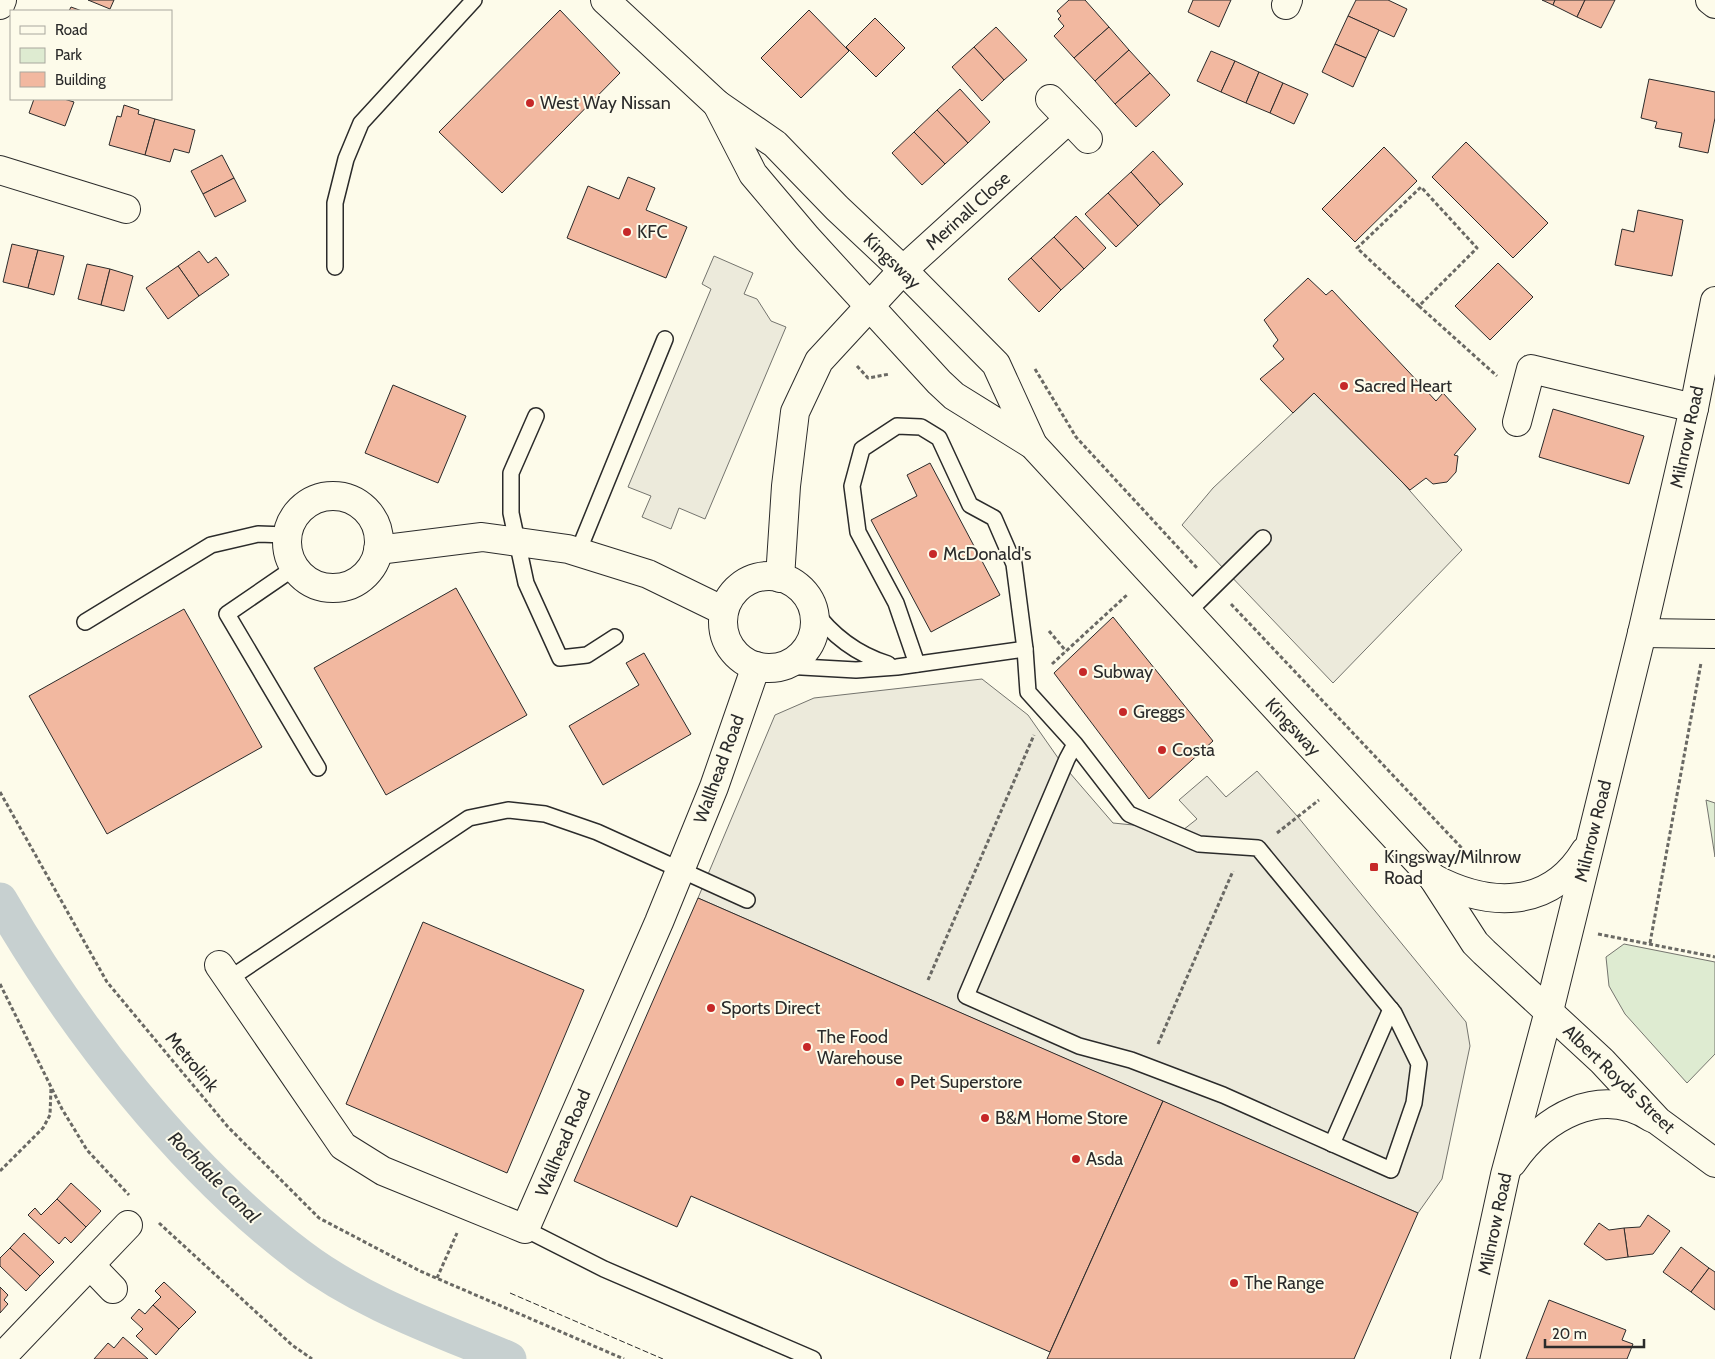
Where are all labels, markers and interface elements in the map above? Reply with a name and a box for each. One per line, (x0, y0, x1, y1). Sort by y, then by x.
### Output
legend (10, 10, 172, 100)
text: Road (55, 21, 88, 39)
text: Park (55, 46, 82, 64)
text: Building (55, 71, 106, 89)
place label: West Way Nissan (540, 92, 671, 114)
marker: West Way Nissan (524, 97, 536, 109)
street label: Merinall Close (921, 167, 1015, 255)
place label: KFC (637, 221, 668, 243)
marker: KFC (621, 226, 633, 238)
street label: Kingsway (859, 228, 925, 294)
place label: Sacred Heart (1354, 375, 1452, 397)
marker: Sacred Heart (1338, 380, 1350, 392)
street label: Milnrow Road (1665, 384, 1709, 490)
place label: McDonald's (943, 543, 1031, 565)
marker: McDonald's (927, 548, 939, 560)
place label: Subway (1093, 661, 1153, 683)
marker: Subway (1077, 666, 1089, 678)
street label: Kingsway (1261, 693, 1325, 761)
place label: Greggs (1133, 701, 1185, 723)
marker: Greggs (1117, 706, 1129, 718)
street label: Wallhead Road (689, 712, 749, 826)
place label: Costa (1172, 739, 1215, 761)
marker: Costa (1156, 744, 1168, 756)
street label: Milnrow Road (1570, 778, 1616, 884)
place label: Kingsway/Milnrow Road (1384, 846, 1521, 889)
marker: Kingsway/Milnrow Road (1368, 861, 1380, 873)
place label: Sports Direct (721, 997, 820, 1019)
marker: Sports Direct (705, 1002, 717, 1014)
street label: Albert Royds Street (1558, 1020, 1680, 1138)
place label: The Food Warehouse (817, 1026, 902, 1069)
street label: Metrolink (161, 1028, 224, 1097)
marker: The Food Warehouse (801, 1041, 813, 1053)
place label: Pet Superstore (910, 1071, 1022, 1093)
marker: Pet Superstore (894, 1076, 906, 1088)
street label: Wallhead Road (531, 1086, 595, 1200)
place label: B&M Home Store (995, 1107, 1128, 1129)
marker: B&M Home Store (979, 1112, 991, 1124)
water label: Rochdale Canal (163, 1126, 265, 1228)
place label: Asda (1086, 1148, 1124, 1170)
marker: Asda (1070, 1153, 1082, 1165)
street label: Milnrow Road (1473, 1171, 1517, 1277)
place label: The Range (1244, 1272, 1324, 1294)
marker: The Range (1228, 1277, 1240, 1289)
scale bar (1545, 1316, 1644, 1348)
text: 20 m (1552, 1325, 1587, 1343)

